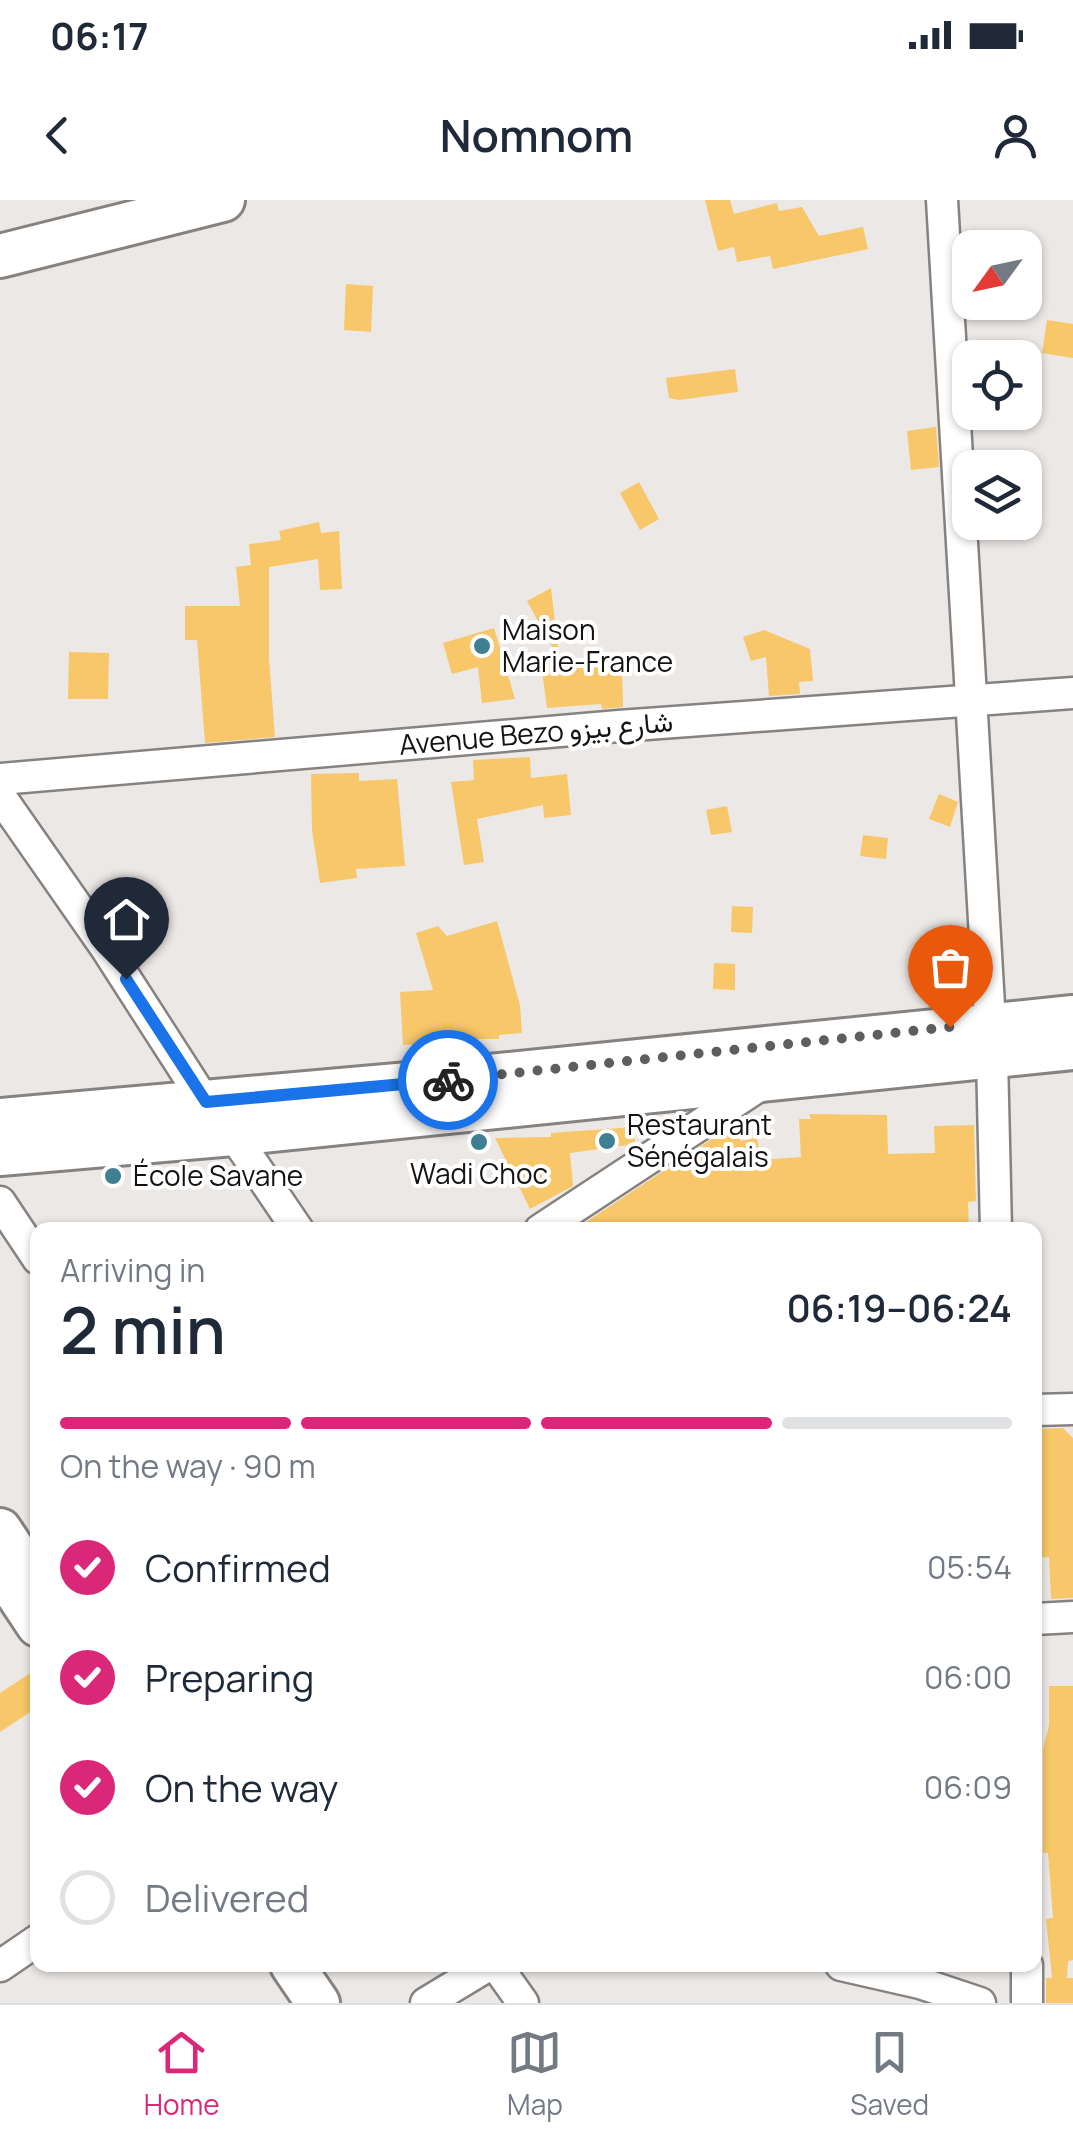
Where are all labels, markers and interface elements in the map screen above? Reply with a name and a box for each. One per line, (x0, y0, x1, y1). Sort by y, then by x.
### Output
text: 06:17 (50, 9, 149, 61)
text: Nomnom (440, 104, 633, 166)
icon: back (30, 108, 85, 163)
icon: person (988, 108, 1043, 163)
north arrow (952, 230, 1042, 320)
map controls (952, 230, 1042, 540)
button: locate (952, 340, 1042, 430)
button: layers (952, 450, 1042, 540)
place label: Maison Marie-France (502, 610, 673, 680)
marker: Maison Marie-France (471, 635, 493, 657)
street label: Avenue Bezo شارع بيزو (397, 701, 675, 764)
pin (84, 877, 169, 980)
icon: home (99, 892, 154, 947)
pin (908, 925, 993, 1028)
icon: bag (923, 940, 978, 995)
courier (398, 1030, 498, 1130)
icon: bike (421, 1053, 476, 1108)
place label: Restaurant Sénégalais (627, 1105, 772, 1175)
marker: Restaurant Sénégalais (596, 1130, 618, 1152)
marker: Wadi Choc (468, 1131, 490, 1153)
place label: Wadi Choc (410, 1154, 548, 1192)
place label: École Savane (133, 1156, 303, 1194)
marker: École Savane (102, 1165, 124, 1187)
text: Arriving in (60, 1248, 205, 1292)
text: 06:19–06:24 (786, 1281, 1012, 1333)
text: 2 min (60, 1285, 226, 1374)
text: On the way · 90 m (60, 1444, 316, 1488)
icon: check (60, 1540, 115, 1595)
text: Confirmed (145, 1541, 331, 1593)
text: 05:54 (927, 1545, 1012, 1589)
icon: check (60, 1650, 115, 1705)
text: Preparing (145, 1651, 314, 1703)
text: 06:00 (924, 1655, 1012, 1699)
icon: check (60, 1760, 115, 1815)
text: On the way (145, 1761, 338, 1813)
text: 06:09 (924, 1765, 1012, 1809)
text: Delivered (145, 1871, 309, 1923)
tab: Home (144, 2025, 220, 2123)
tab: Map (507, 2025, 563, 2123)
tab: Saved (850, 2025, 929, 2123)

